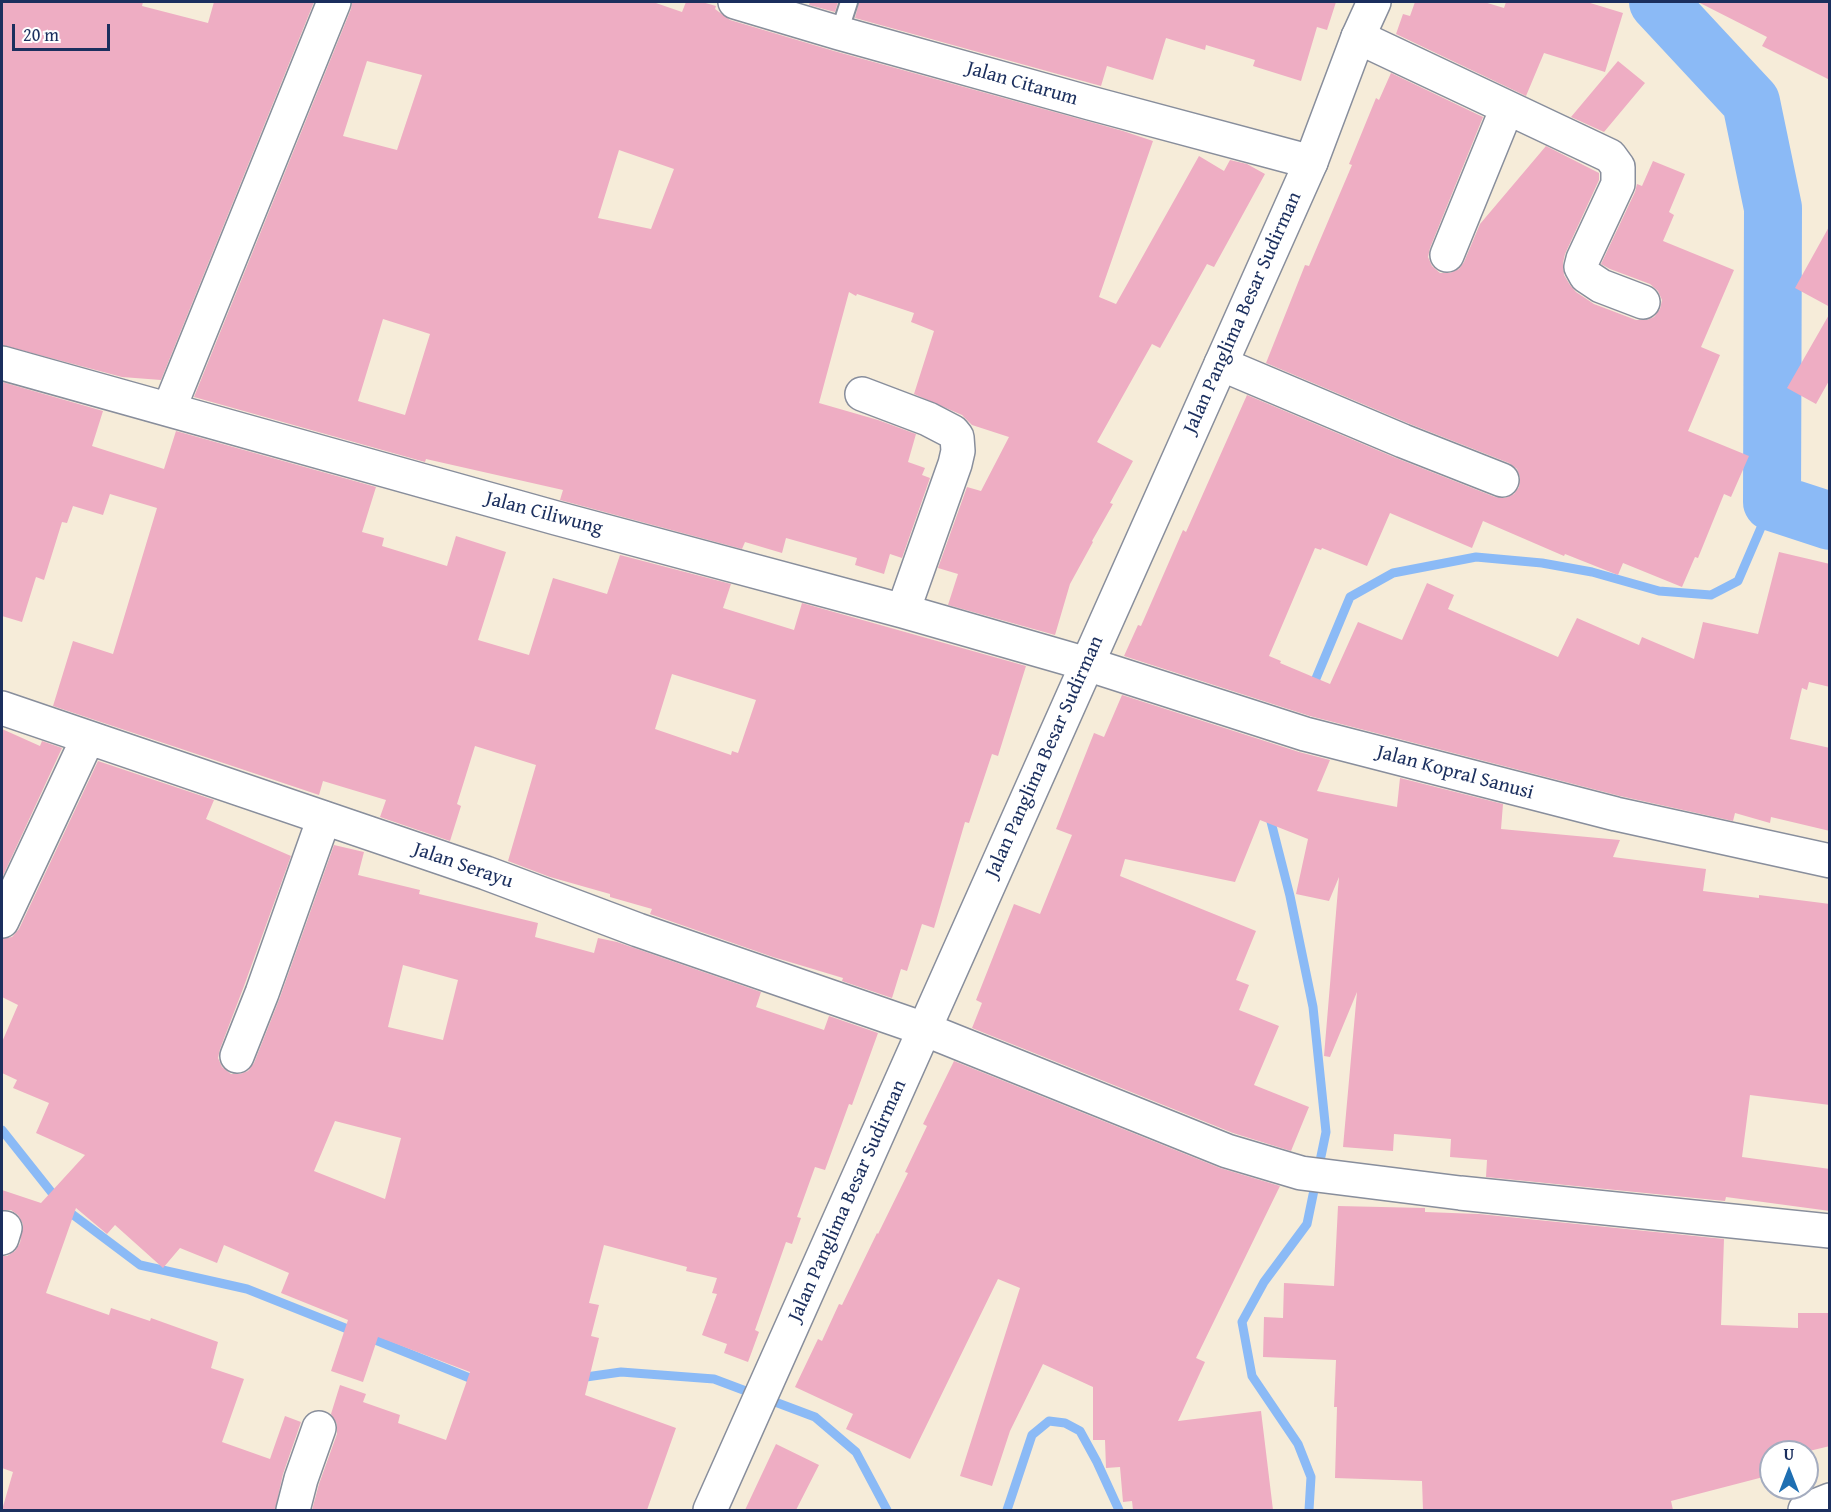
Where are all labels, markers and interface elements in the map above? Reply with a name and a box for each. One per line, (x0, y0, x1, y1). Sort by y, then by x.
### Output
scale bar (15, 12, 112, 50)
text: 20 m (23, 21, 59, 48)
street label: Jalan Citarum (963, 57, 1081, 111)
street label: Jalan Panglima Besar Sudirman (1179, 188, 1307, 438)
street label: Jalan Ciliwung (483, 487, 605, 541)
street label: Jalan Panglima Besar Sudirman (981, 632, 1109, 882)
street label: Jalan Kopral Sanusi (1374, 740, 1536, 806)
street label: Jalan Serayu (410, 838, 516, 894)
street label: Jalan Panglima Besar Sudirman (784, 1076, 912, 1326)
north arrow (1759, 1440, 1819, 1500)
text: U (1784, 1442, 1794, 1466)

